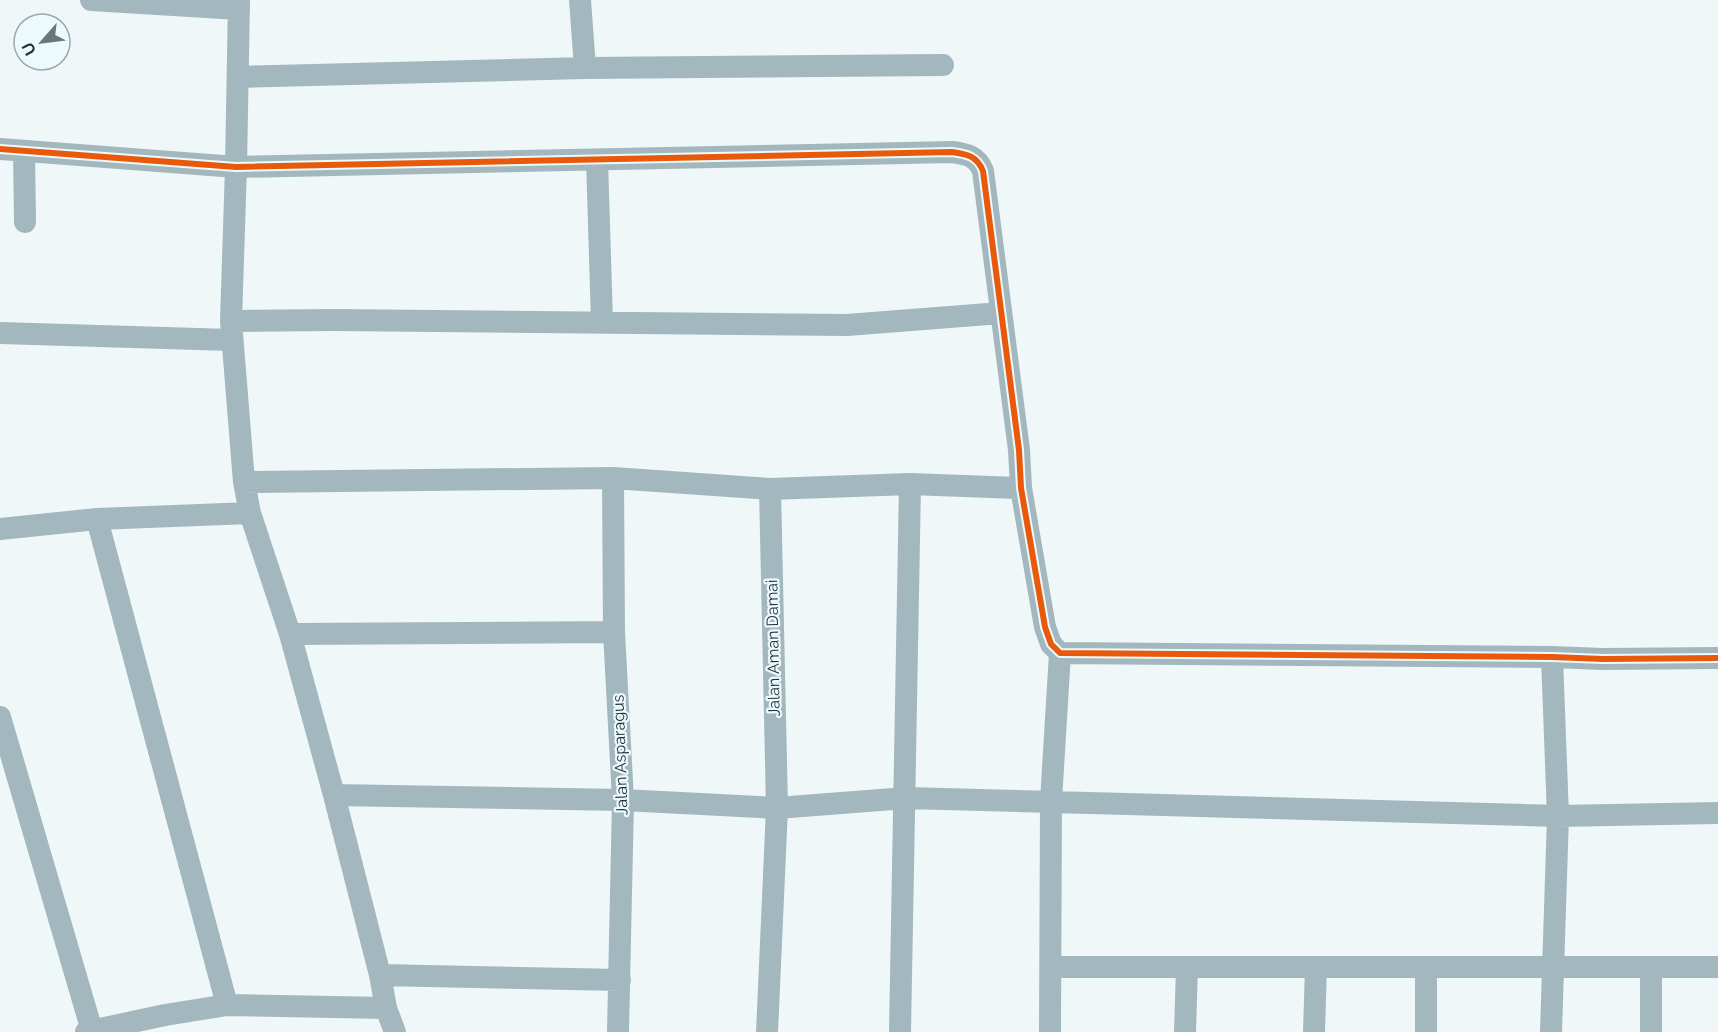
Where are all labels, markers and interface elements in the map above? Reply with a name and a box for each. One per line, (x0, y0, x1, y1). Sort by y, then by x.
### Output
north arrow (12, 12, 72, 72)
text: U (18, 39, 40, 59)
street label: Jalan Aman Damai (762, 579, 784, 717)
street label: Jalan Asparagus (608, 694, 632, 816)

